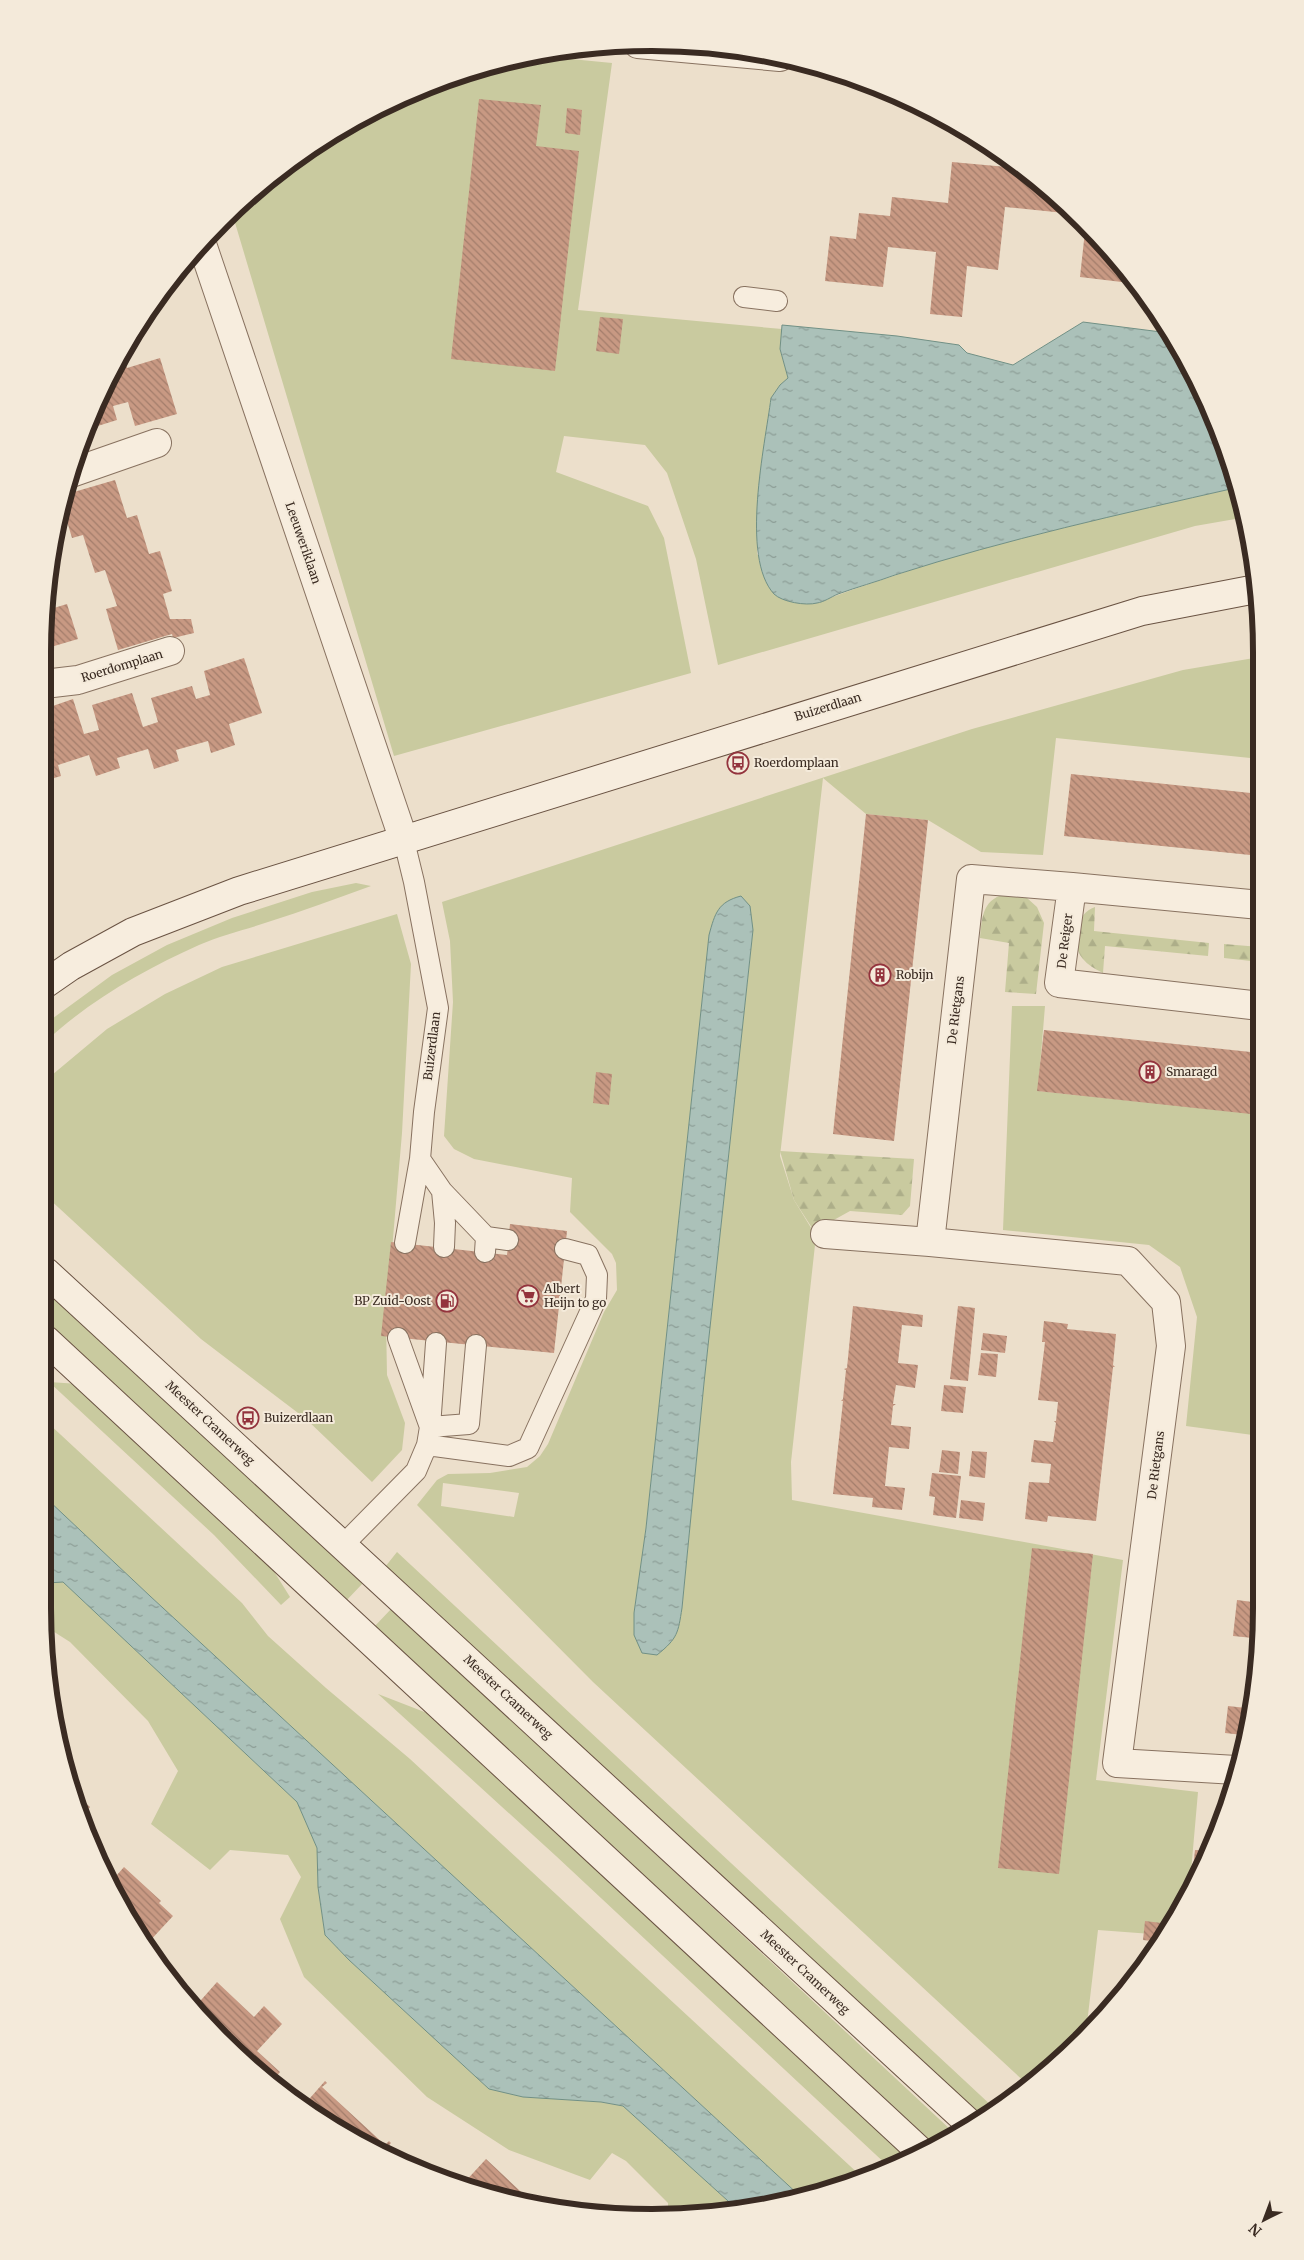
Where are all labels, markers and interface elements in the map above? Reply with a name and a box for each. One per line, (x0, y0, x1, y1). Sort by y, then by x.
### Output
street label: Leeuweriklaan (282, 500, 325, 586)
street label: Roerdomplaan (79, 646, 165, 685)
street label: Buizerdlaan (793, 689, 863, 724)
bus stop icon: Roerdomplaan (726, 751, 750, 775)
place label: Roerdomplaan (754, 755, 839, 770)
street label: De Reiger (1054, 912, 1075, 969)
building icon: Robijn (868, 963, 892, 987)
place label: Robijn (896, 967, 934, 982)
street label: De Rietgans (944, 975, 967, 1045)
street label: Buizerdlaan (420, 1011, 443, 1081)
building icon: Smaragd (1138, 1060, 1162, 1084)
place label: Smaragd (1166, 1064, 1217, 1079)
place label: Albert Heijn to go (543, 1281, 606, 1310)
supermarket icon: Albert Heijn to go (516, 1284, 540, 1308)
fuel station icon: BP Zuid-Oost (435, 1289, 459, 1313)
place label: BP Zuid-Oost (354, 1293, 431, 1308)
street label: Meester Cramerweg (163, 1377, 259, 1468)
bus stop icon: Buizerdlaan (236, 1406, 260, 1430)
place label: Buizerdlaan (264, 1410, 333, 1425)
street label: De Rietgans (1144, 1430, 1167, 1500)
street label: Meester Cramerweg (461, 1651, 557, 1742)
street label: Meester Cramerweg (758, 1926, 854, 2017)
north arrow (1239, 2195, 1289, 2245)
text: N (1245, 2219, 1265, 2240)

